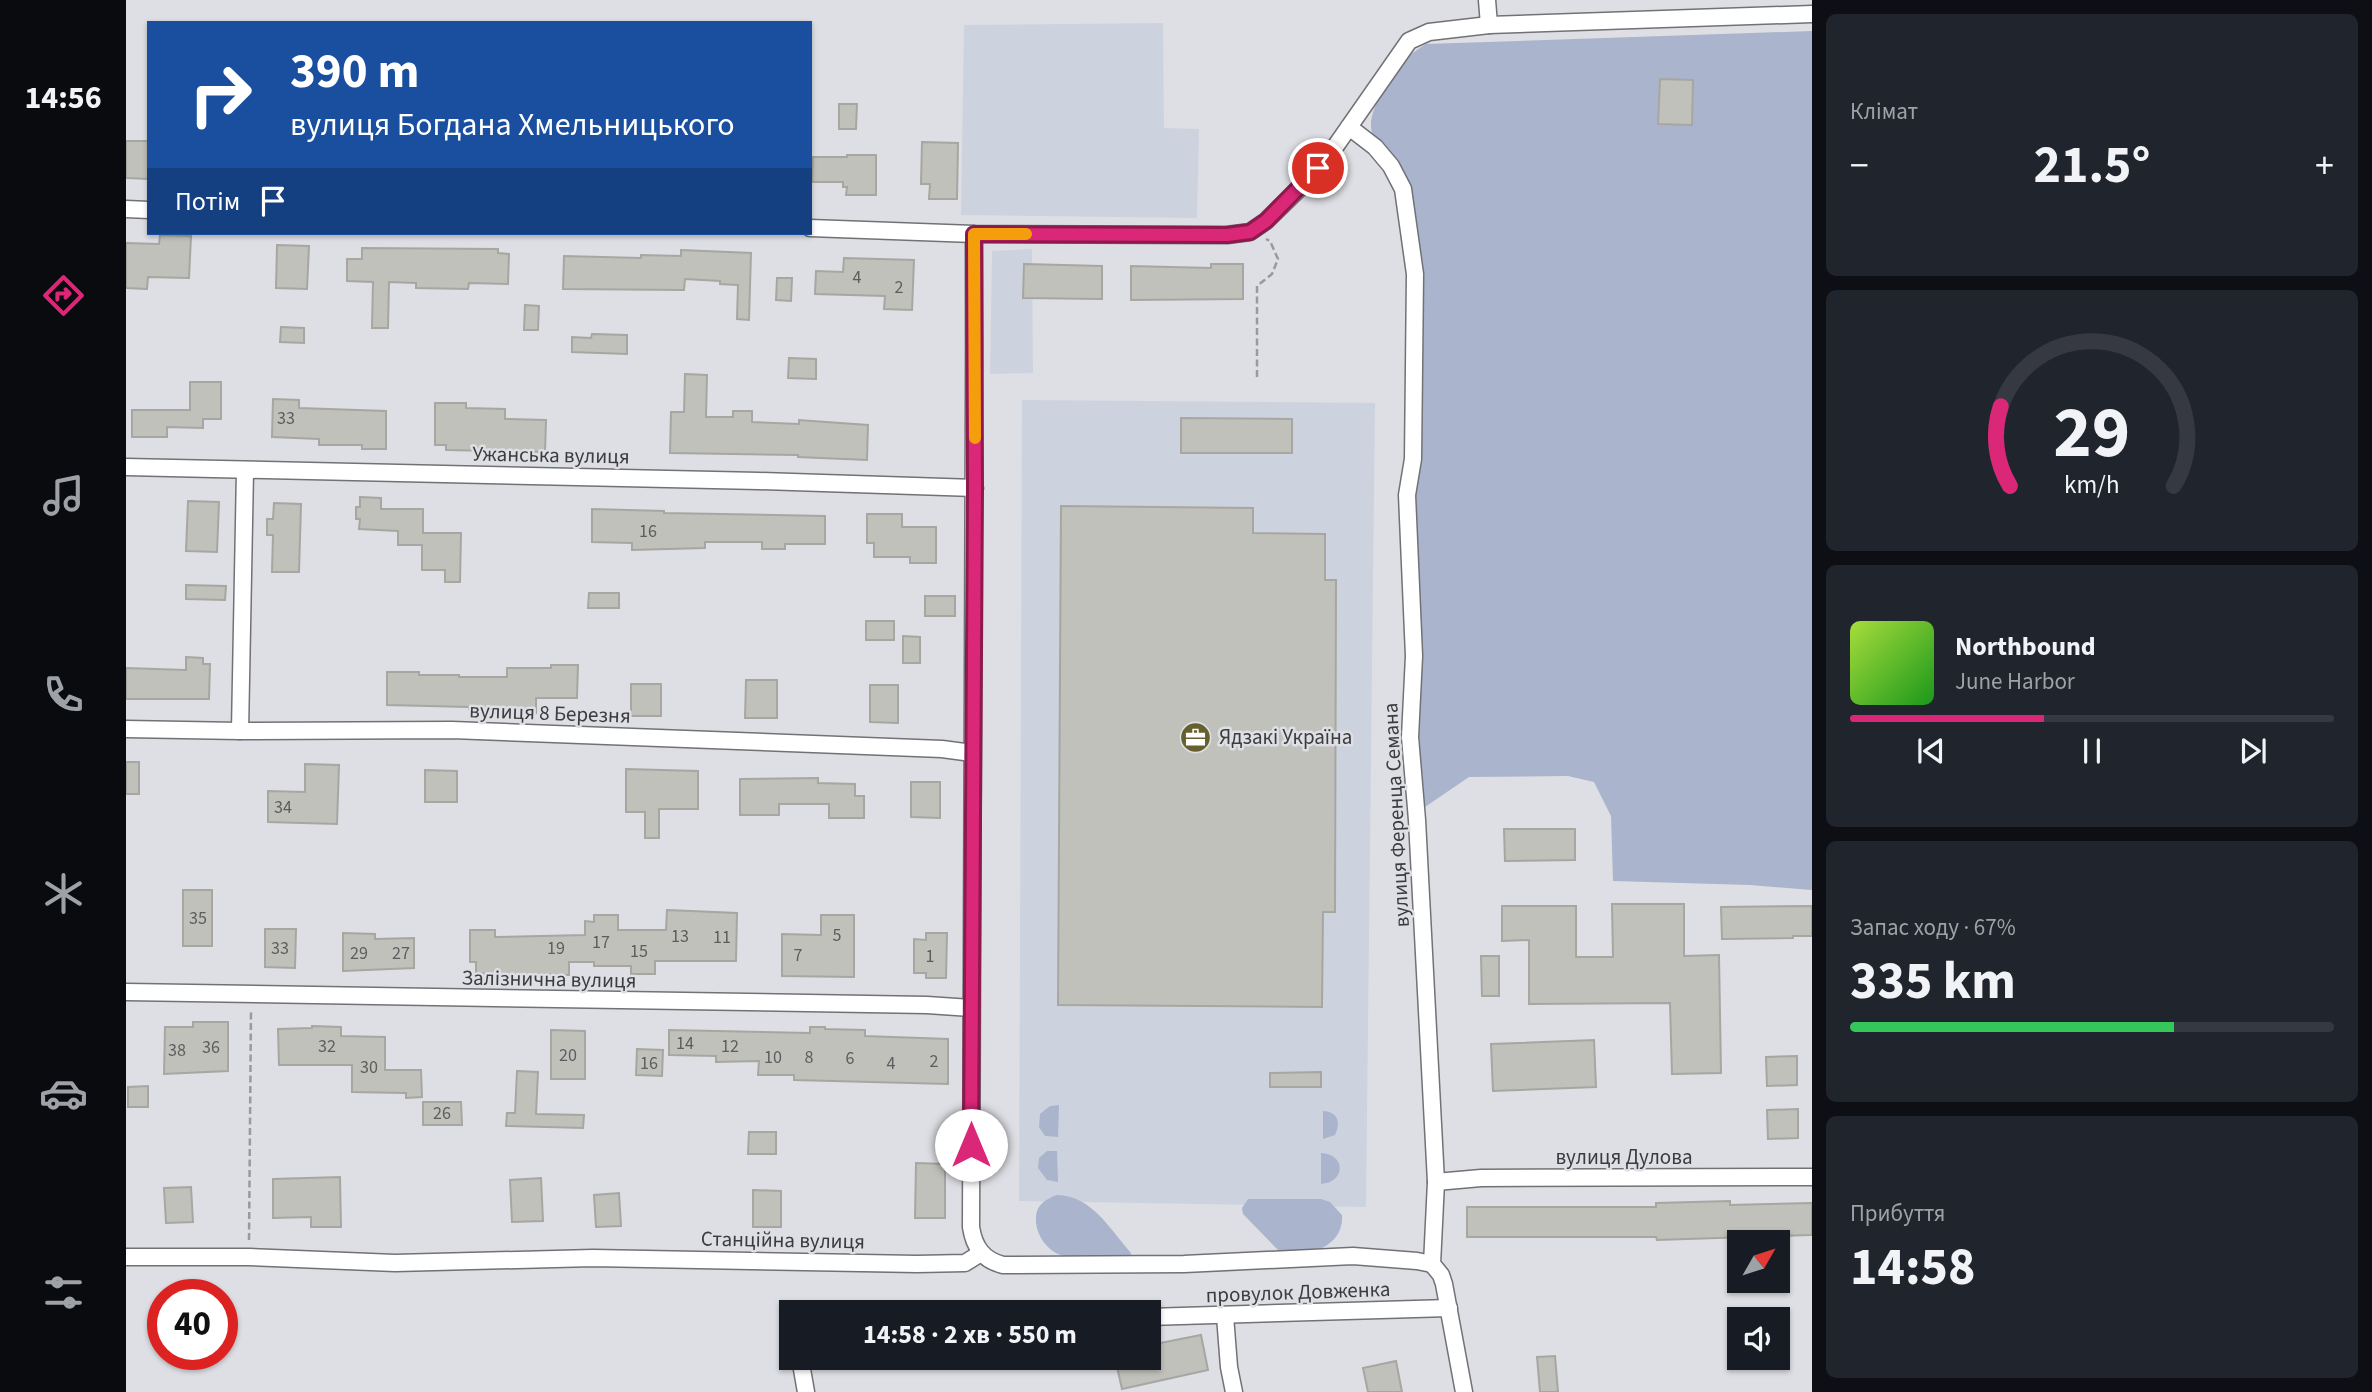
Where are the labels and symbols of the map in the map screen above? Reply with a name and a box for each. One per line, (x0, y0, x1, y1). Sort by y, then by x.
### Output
pin (1288, 138, 1348, 198)
house number: 4 (853, 265, 862, 290)
house number: 2 (895, 275, 904, 300)
house number: 33 (277, 406, 295, 431)
street label: Ужанська вулиця (472, 439, 630, 471)
house number: 16 (639, 519, 657, 544)
street label: вулиця 8 Березня (469, 695, 631, 731)
street label: вулиця Ференца Семана (1375, 702, 1417, 928)
office icon: Ядзакі Україна (1179, 720, 1213, 754)
place label: Ядзакі Україна (1219, 722, 1352, 752)
house number: 34 (274, 795, 292, 820)
house number: 35 (189, 906, 207, 931)
house number: 5 (833, 923, 842, 948)
house number: 13 (671, 924, 689, 949)
house number: 11 (713, 925, 731, 950)
house number: 17 (592, 930, 610, 955)
house number: 33 (271, 936, 289, 961)
house number: 19 (547, 936, 565, 961)
house number: 15 (630, 939, 648, 964)
house number: 29 (350, 941, 368, 966)
house number: 27 (392, 941, 410, 966)
house number: 7 (794, 943, 803, 968)
house number: 1 (926, 944, 934, 969)
street label: Залізнична вулиця (461, 962, 637, 996)
house number: 14 (676, 1031, 694, 1056)
house number: 32 (318, 1034, 336, 1059)
house number: 12 (721, 1034, 739, 1059)
house number: 36 (202, 1035, 220, 1060)
house number: 38 (168, 1038, 186, 1063)
house number: 20 (559, 1043, 577, 1068)
house number: 10 (764, 1045, 782, 1070)
house number: 8 (805, 1045, 814, 1070)
house number: 6 (846, 1046, 855, 1071)
house number: 2 (930, 1049, 939, 1074)
house number: 16 (640, 1051, 658, 1076)
house number: 4 (887, 1051, 896, 1076)
house number: 30 (360, 1055, 378, 1080)
house number: 26 (433, 1101, 451, 1126)
position arrow (934, 1108, 1008, 1182)
street label: вулиця Дулова (1556, 1142, 1692, 1172)
street label: Станційна вулиця (701, 1224, 865, 1256)
north arrow (1727, 1230, 1790, 1293)
street label: провулок Довженка (1205, 1274, 1391, 1310)
speed limit sign: 40 (147, 1279, 238, 1370)

